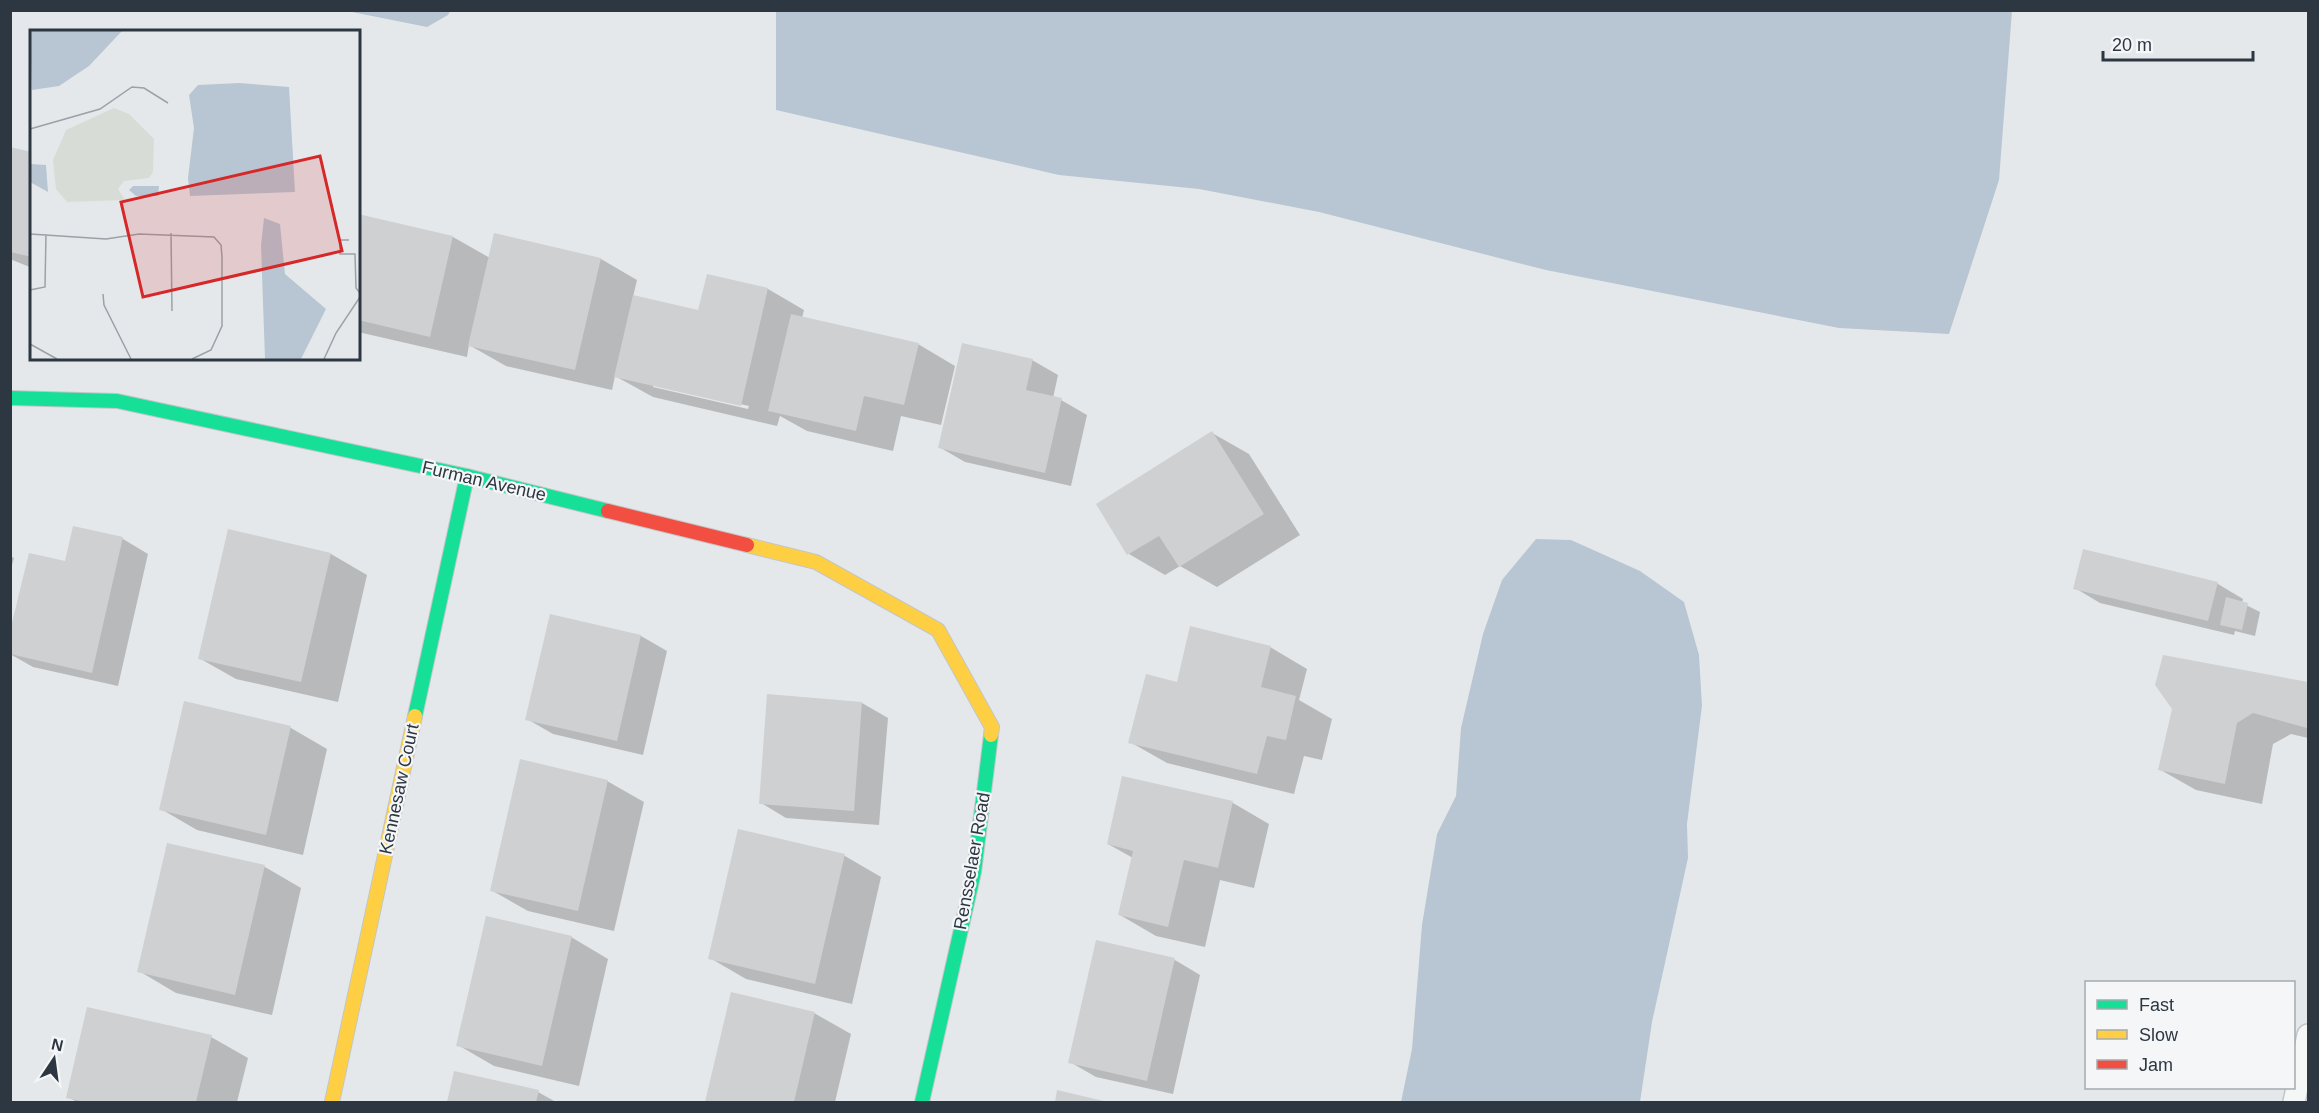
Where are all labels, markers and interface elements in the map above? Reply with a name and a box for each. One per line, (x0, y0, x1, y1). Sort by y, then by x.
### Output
scale bar (2103, 24, 2253, 62)
inset map (30, 30, 360, 360)
text: 20 m (2112, 35, 2152, 55)
street label: Furman Avenue (420, 457, 548, 505)
street label: Kennesaw Court (375, 722, 423, 856)
street label: Rensselaer Road (950, 791, 994, 931)
legend (2085, 981, 2295, 1089)
text: Fast (2139, 995, 2174, 1015)
text: Slow (2139, 1025, 2179, 1045)
north arrow (24, 1029, 84, 1089)
text: N (50, 1035, 65, 1054)
text: Jam (2139, 1055, 2173, 1075)

